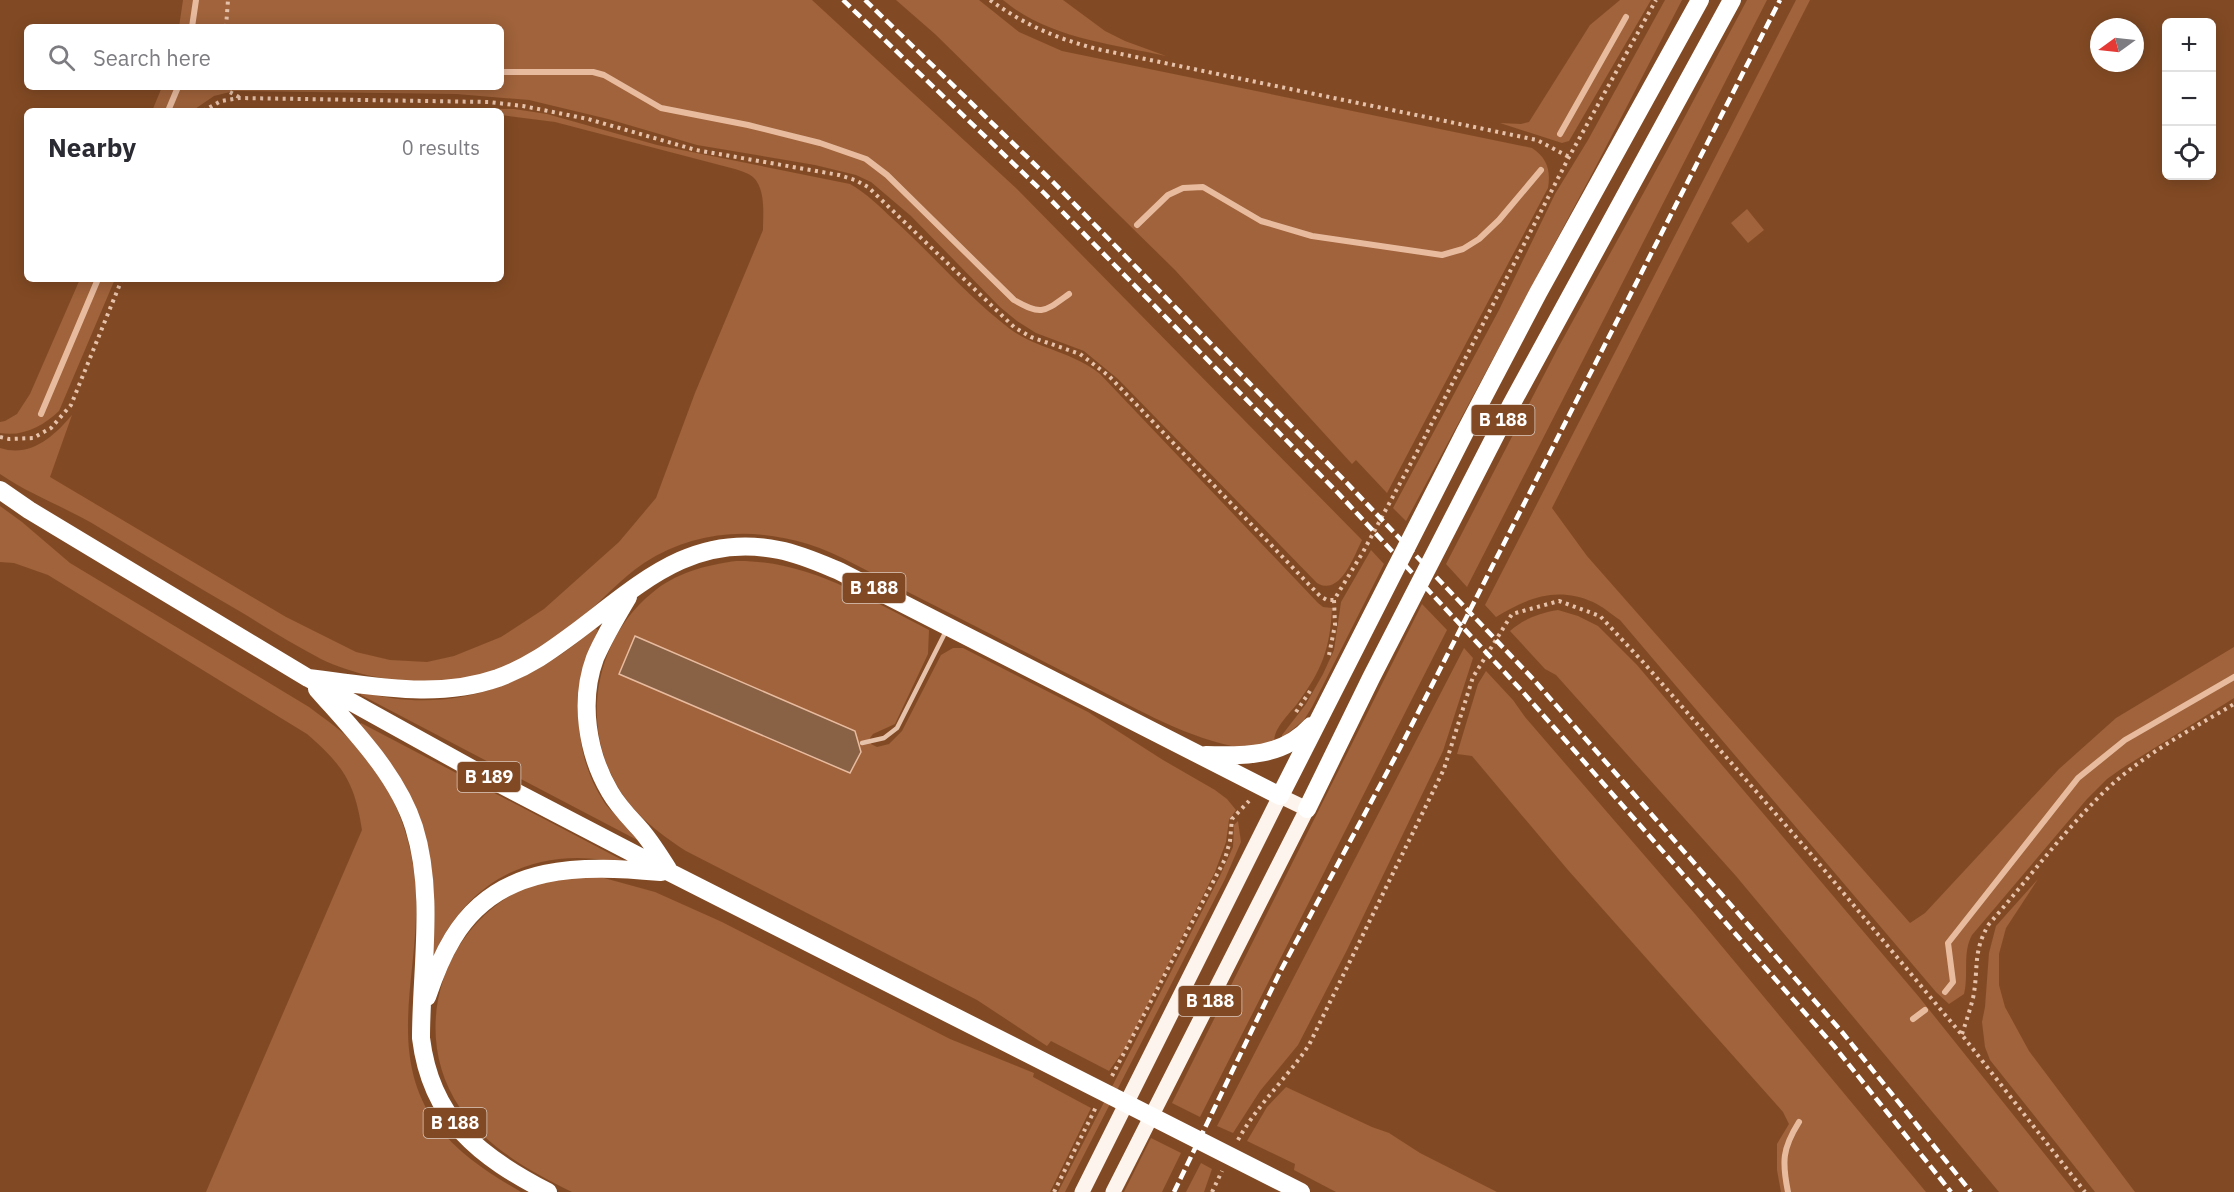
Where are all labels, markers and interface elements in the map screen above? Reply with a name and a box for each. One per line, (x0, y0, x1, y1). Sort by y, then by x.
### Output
north arrow (2090, 18, 2144, 72)
map controls (2162, 18, 2216, 180)
button: + (2162, 18, 2216, 72)
search box (24, 24, 504, 90)
icon: search (45, 41, 78, 74)
text: Search here (93, 43, 211, 72)
button: − (2162, 72, 2216, 126)
button: locate (2162, 126, 2216, 180)
text: Nearby (48, 130, 136, 164)
text: 0 results (402, 134, 480, 161)
road number: B 188 (1472, 405, 1534, 435)
road number: B 188 (842, 573, 906, 603)
road number: B 189 (458, 762, 520, 792)
road number: B 188 (1178, 986, 1242, 1016)
road number: B 188 (424, 1108, 486, 1138)

